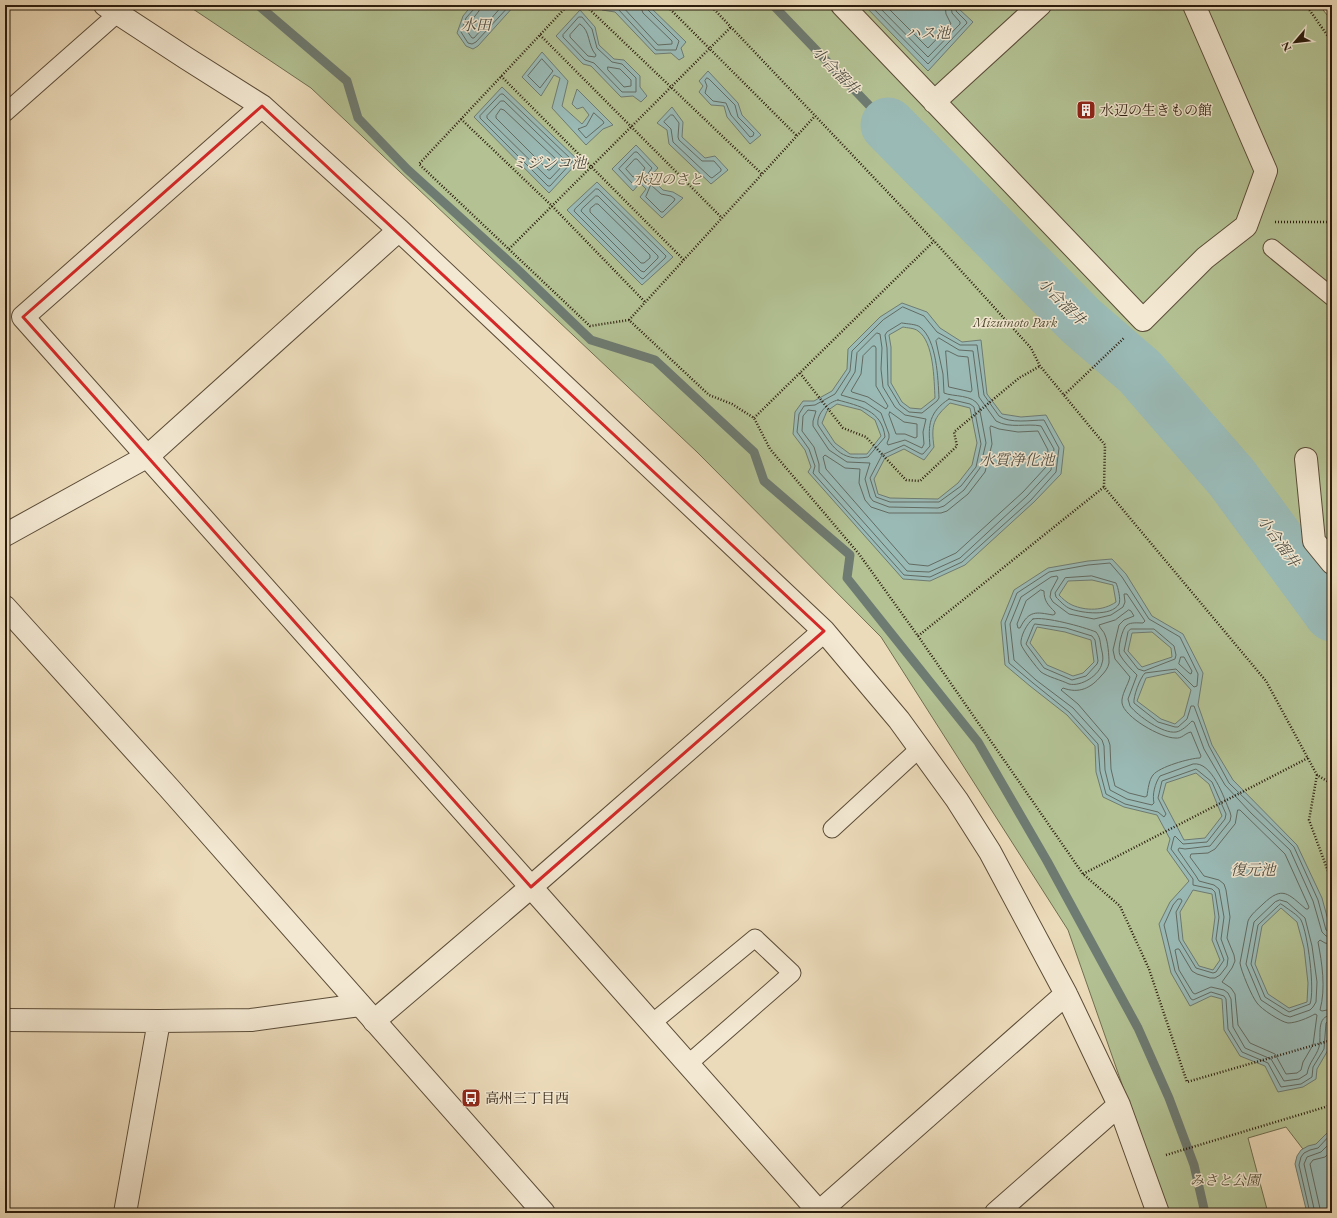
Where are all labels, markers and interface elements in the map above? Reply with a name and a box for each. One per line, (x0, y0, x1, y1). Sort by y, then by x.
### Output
water label: 水田 (461, 15, 493, 34)
north arrow (1275, 22, 1315, 62)
water label: ハス池 (905, 23, 952, 42)
text: N (1278, 39, 1294, 54)
water label: 小合溜井 (808, 42, 865, 100)
building icon: 水辺の生きもの館 (1075, 99, 1097, 121)
place label: 水辺の生きもの館 (1100, 101, 1212, 119)
water label: ミジンコ池 (512, 153, 588, 172)
park label: 水辺のさと (633, 170, 703, 188)
water label: 小合溜井 (1034, 273, 1091, 330)
park label: Mizumoto Park (972, 313, 1058, 331)
water label: 水質浄化池 (979, 450, 1056, 469)
water label: 小合溜井 (1254, 511, 1305, 572)
water label: 復元池 (1230, 860, 1277, 879)
bus stop icon: 高州三丁目西 (460, 1087, 482, 1109)
place label: 高州三丁目西 (485, 1089, 569, 1107)
park label: みさと公園 (1190, 1171, 1262, 1189)

